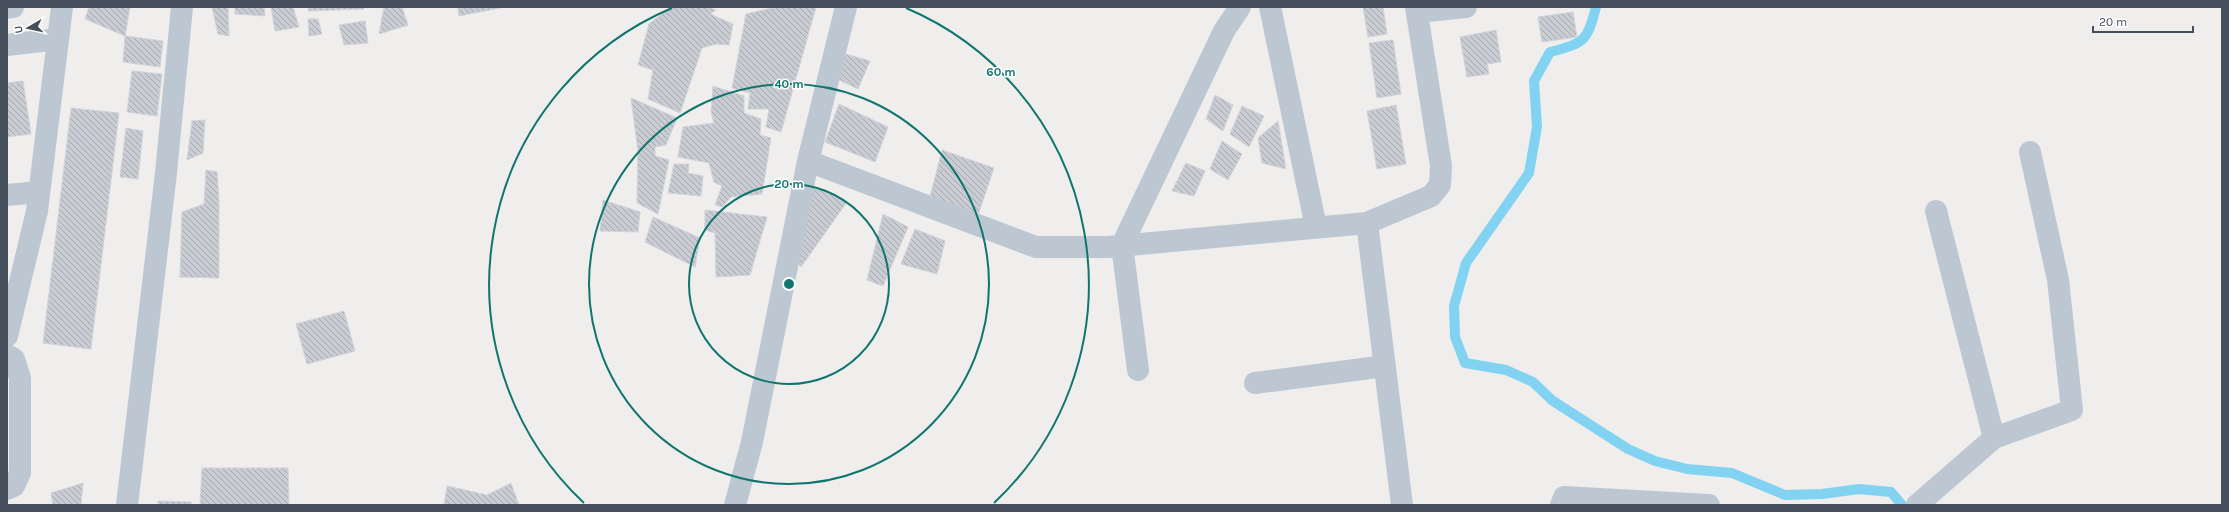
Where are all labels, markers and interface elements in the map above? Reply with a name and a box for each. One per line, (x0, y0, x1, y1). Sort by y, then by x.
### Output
north arrow (8, 8, 48, 48)
scale bar (2093, 8, 2193, 34)
text: 20 m (2099, 15, 2127, 29)
text: U (12, 25, 26, 34)
text: 60 m (986, 65, 1016, 79)
text: 40 m (774, 77, 804, 91)
text: 20 m (774, 177, 804, 191)
centre of rings (782, 277, 796, 291)

